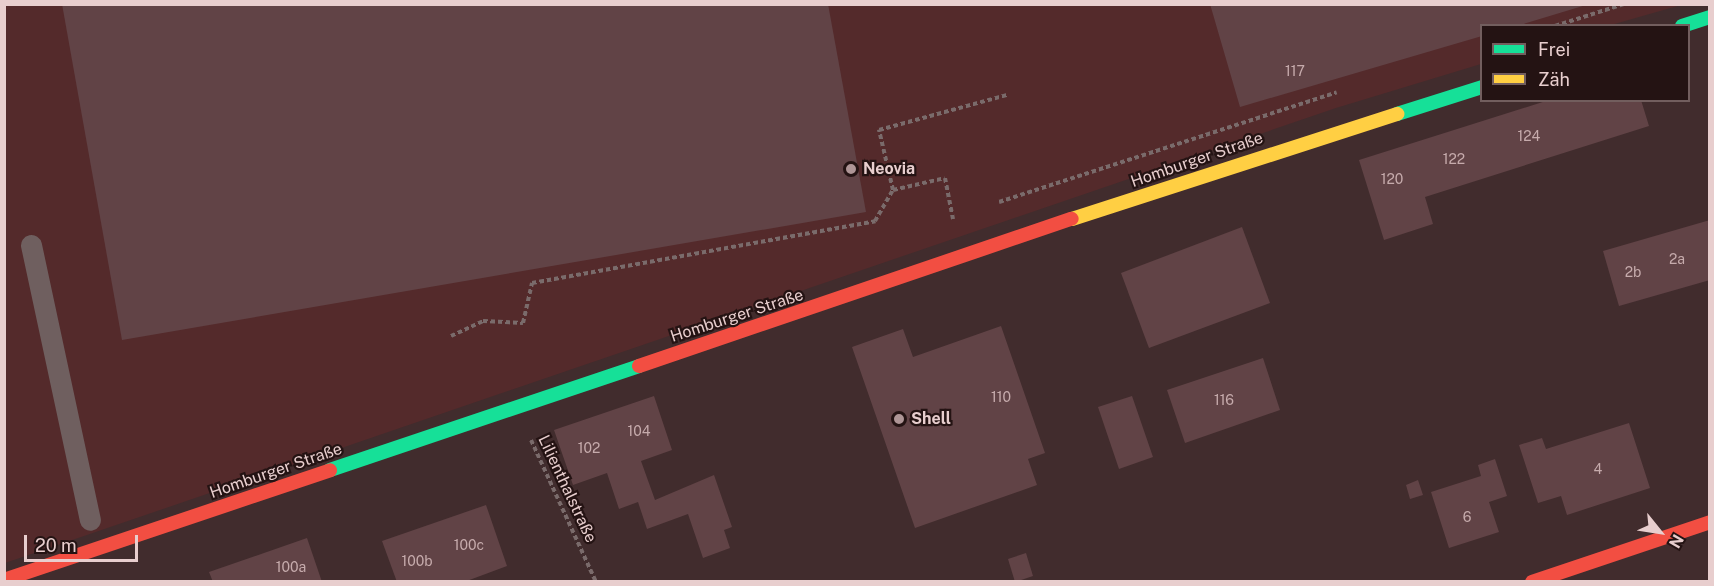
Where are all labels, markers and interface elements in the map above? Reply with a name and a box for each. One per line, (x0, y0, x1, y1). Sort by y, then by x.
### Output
legend (1480, 24, 1690, 102)
text: Frei (1538, 39, 1570, 60)
house number: 117 (1285, 63, 1305, 79)
text: Zäh (1538, 69, 1570, 90)
street label: Homburger Straße (1128, 128, 1266, 192)
house number: 124 (1518, 128, 1540, 144)
house number: 122 (1443, 151, 1465, 167)
place label: Neovia (863, 159, 915, 179)
marker: Neovia (844, 162, 858, 176)
house number: 120 (1381, 171, 1403, 187)
house number: 2a (1669, 251, 1685, 267)
house number: 2b (1625, 264, 1641, 280)
street label: Homburger Straße (668, 285, 806, 347)
house number: 110 (991, 389, 1011, 405)
house number: 116 (1214, 392, 1234, 408)
place label: Shell (911, 409, 951, 429)
marker: Shell (892, 412, 906, 426)
house number: 104 (627, 423, 651, 439)
street label: Lilienthalstraße (534, 432, 600, 546)
street label: Homburger Straße (207, 439, 345, 503)
house number: 102 (578, 440, 600, 456)
house number: 4 (1594, 461, 1602, 477)
north arrow (1630, 502, 1690, 562)
house number: 6 (1463, 509, 1471, 525)
scale bar (27, 523, 141, 561)
text: N (1665, 531, 1687, 551)
text: 20 m (35, 535, 77, 556)
house number: 100c (454, 537, 484, 553)
house number: 100b (401, 553, 433, 569)
house number: 100a (276, 559, 306, 575)

